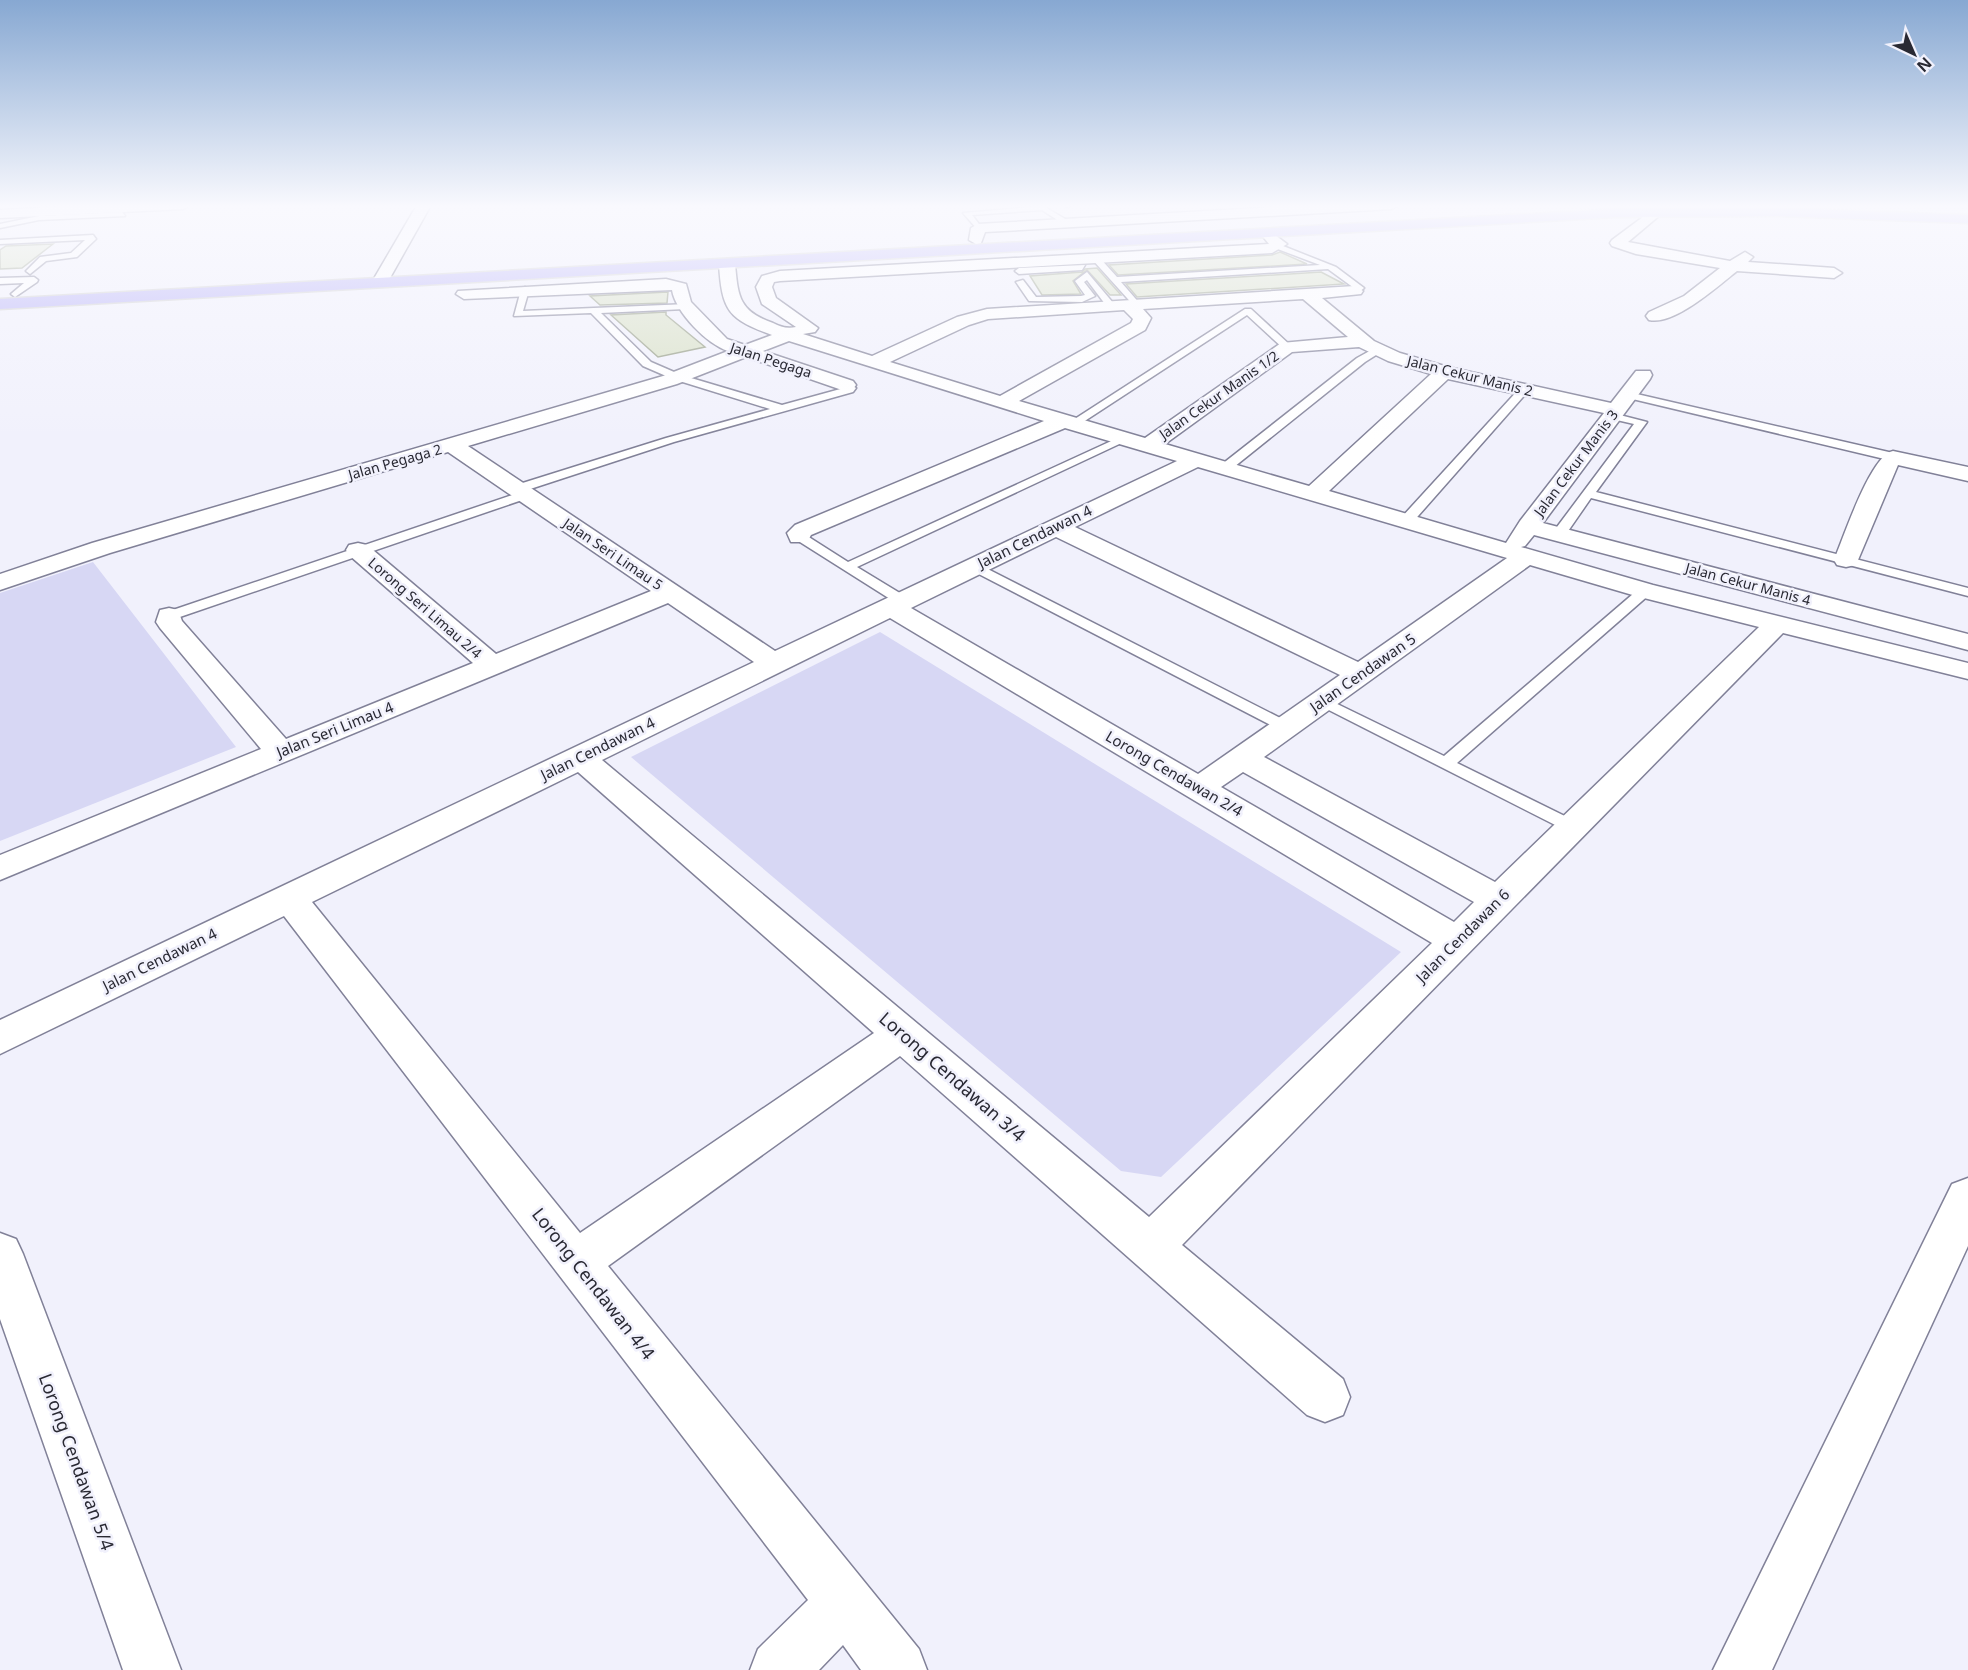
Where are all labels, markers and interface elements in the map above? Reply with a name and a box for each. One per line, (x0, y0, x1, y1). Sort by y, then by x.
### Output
north arrow (1884, 24, 1944, 84)
text: N (1912, 52, 1937, 77)
street label: Jalan Pegaga (726, 337, 814, 382)
street label: Jalan Cekur Manis 1/2 (1153, 346, 1282, 444)
street label: Jalan Cekur Manis 2 (1403, 350, 1535, 400)
street label: Jalan Cekur Manis 3 (1528, 406, 1622, 521)
street label: Jalan Pegaga 2 (344, 439, 444, 484)
street label: Jalan Cendawan 4 (972, 500, 1095, 573)
street label: Jalan Seri Limau 5 (558, 512, 667, 594)
street label: Lorong Seri Limau 2/4 (364, 553, 486, 662)
street label: Jalan Cekur Manis 4 (1681, 557, 1813, 609)
street label: Jalan Cendawan 5 (1304, 628, 1419, 717)
street label: Jalan Seri Limau 4 (271, 696, 396, 762)
street label: Jalan Cendawan 4 (535, 712, 658, 785)
street label: Lorong Cendawan 2/4 (1102, 726, 1247, 821)
street label: Jalan Cendawan 6 (1410, 884, 1513, 988)
street label: Jalan Cendawan 4 (97, 923, 220, 996)
street label: Lorong Cendawan 3/4 (874, 1006, 1031, 1146)
street label: Lorong Cendawan 4/4 (527, 1203, 661, 1364)
street label: Lorong Cendawan 5/4 (34, 1370, 120, 1553)

